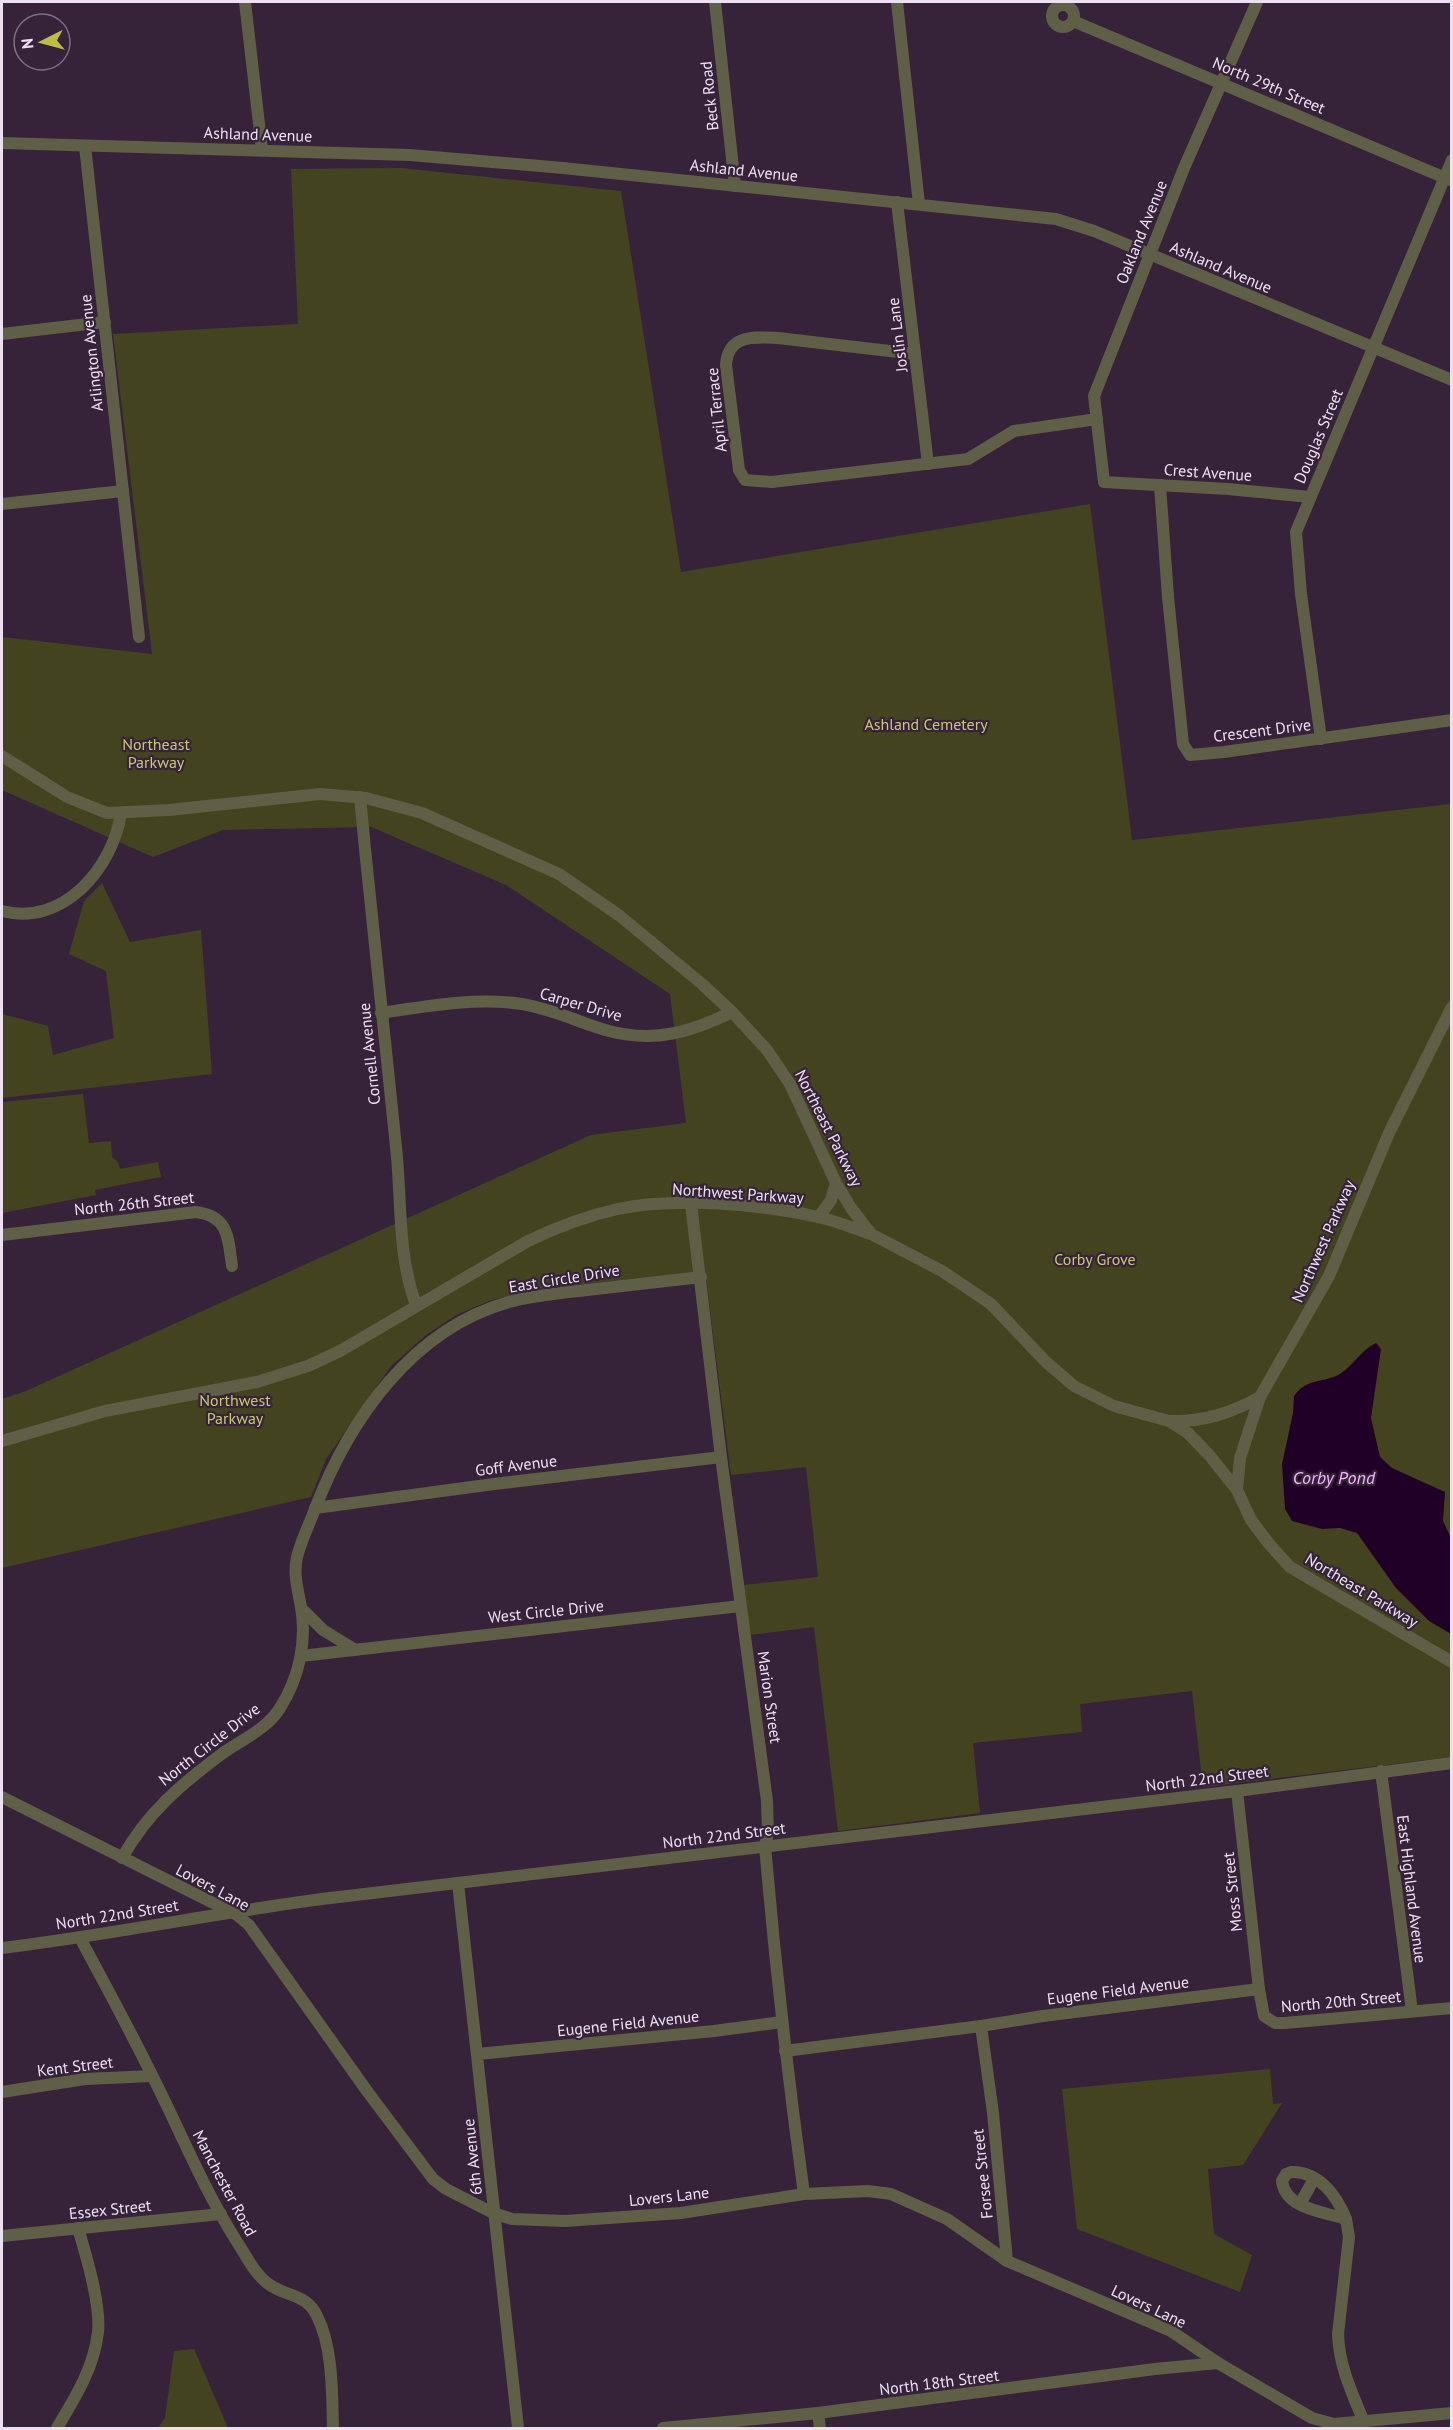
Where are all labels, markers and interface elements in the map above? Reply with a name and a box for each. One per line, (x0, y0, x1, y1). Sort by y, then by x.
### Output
north arrow (12, 12, 72, 72)
text: N (17, 37, 38, 50)
street label: North 29th Street (1210, 52, 1329, 118)
street label: Beck Road (695, 60, 723, 132)
street label: Ashland Avenue (203, 122, 313, 146)
street label: Ashland Avenue (689, 154, 799, 186)
street label: Oakland Avenue (1111, 177, 1171, 287)
street label: Ashland Avenue (1167, 237, 1275, 297)
street label: Arlington Avenue (75, 294, 107, 412)
street label: Joslin Lane (883, 297, 912, 374)
street label: April Terrace (702, 367, 730, 453)
street label: Douglas Street (1289, 385, 1347, 486)
street label: Crest Avenue (1163, 459, 1253, 485)
park label: Ashland Cemetery (864, 714, 988, 734)
street label: Crescent Drive (1212, 714, 1312, 746)
park label: Northeast Parkway (122, 734, 190, 772)
street label: Carper Drive (538, 983, 624, 1025)
street label: Cornell Avenue (354, 1002, 384, 1106)
street label: Northeast Parkway (791, 1066, 867, 1190)
street label: Northwest Parkway (1287, 1176, 1359, 1305)
street label: Northwest Parkway (671, 1178, 805, 1208)
street label: North 26th Street (73, 1187, 196, 1219)
park label: Corby Grove (1054, 1249, 1136, 1269)
street label: East Circle Drive (507, 1259, 621, 1297)
park label: Northwest Parkway (199, 1390, 271, 1428)
street label: Goff Avenue (474, 1450, 558, 1480)
water label: Corby Pond (1293, 1466, 1376, 1489)
street label: Northeast Parkway (1302, 1548, 1423, 1632)
street label: West Circle Drive (487, 1595, 605, 1627)
street label: Marion Street (754, 1650, 786, 1745)
street label: North Circle Drive (154, 1698, 264, 1790)
street label: North 22nd Street (1144, 1760, 1270, 1795)
street label: East Highland Avenue (1393, 1814, 1431, 1964)
street label: North 22nd Street (661, 1817, 787, 1852)
street label: Moss Street (1218, 1851, 1246, 1933)
street label: Lovers Lane (173, 1859, 253, 1915)
street label: North 22nd Street (54, 1894, 180, 1934)
street label: Eugene Field Avenue (1046, 1971, 1190, 2009)
street label: North 20th Street (1280, 1986, 1402, 2016)
street label: Eugene Field Avenue (556, 2006, 700, 2040)
street label: Kent Street (36, 2051, 115, 2081)
street label: 6th Avenue (458, 2118, 486, 2196)
street label: Manchester Road (189, 2127, 261, 2239)
street label: Forsee Street (967, 2128, 997, 2220)
street label: Lovers Lane (628, 2182, 710, 2210)
street label: Essex Street (68, 2195, 153, 2223)
street label: Lovers Lane (1108, 2280, 1190, 2332)
street label: North 18th Street (878, 2365, 1001, 2399)

